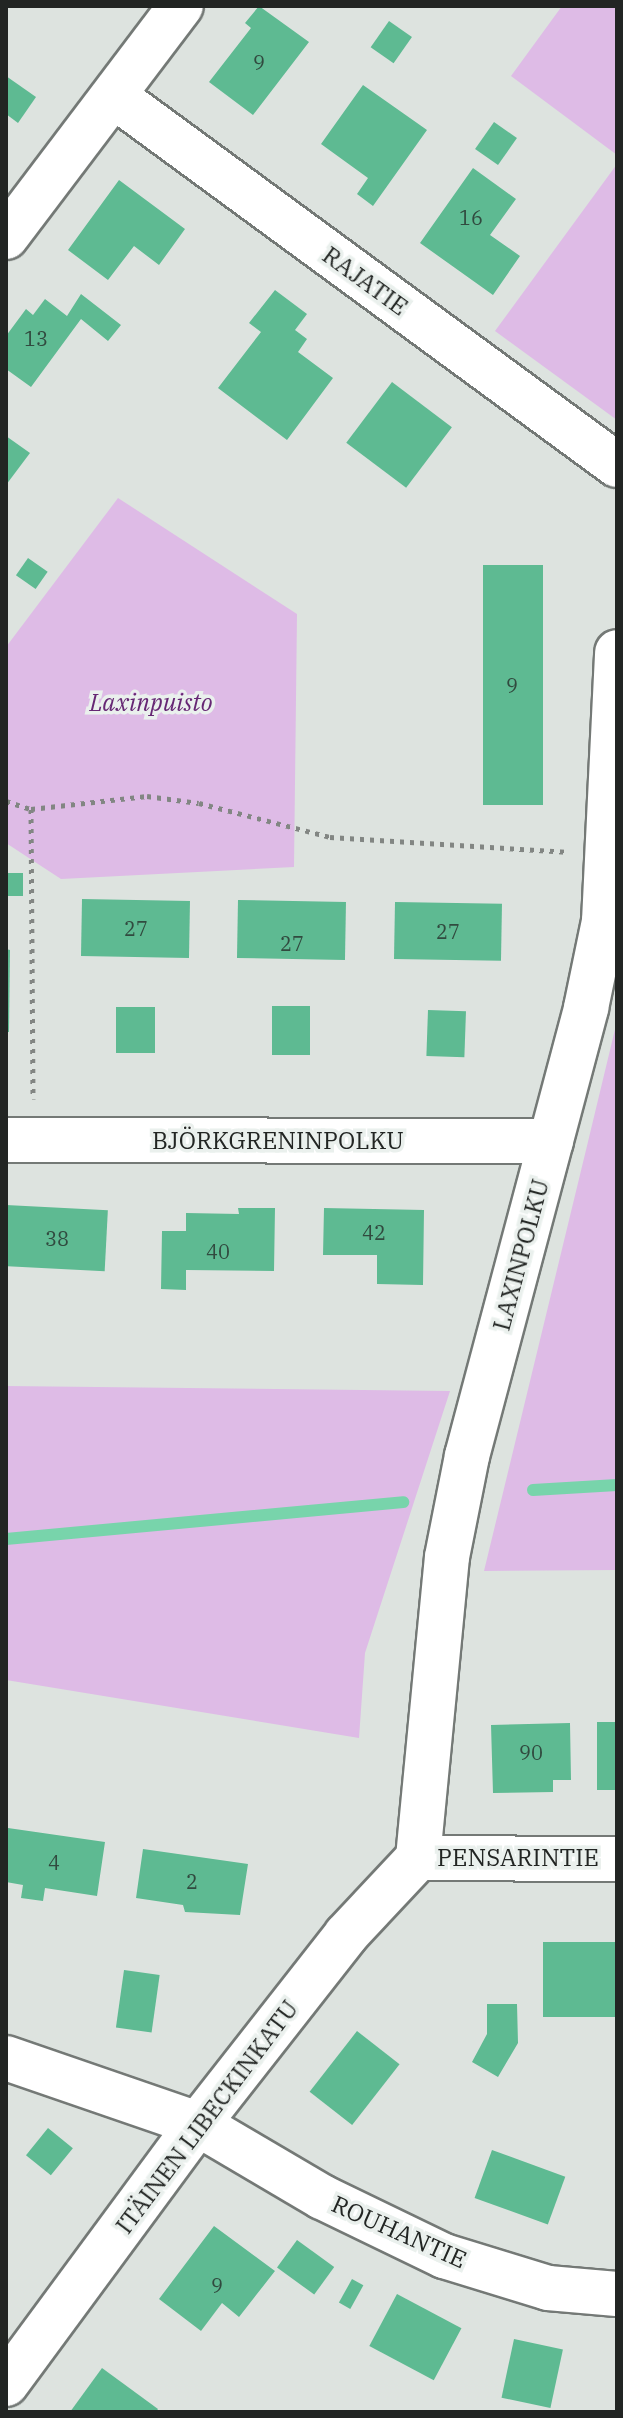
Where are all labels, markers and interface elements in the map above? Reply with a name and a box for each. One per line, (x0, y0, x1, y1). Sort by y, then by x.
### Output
house number: 9 (253, 50, 265, 74)
house number: 16 (459, 205, 483, 229)
street label: RAJATIE (317, 241, 413, 321)
house number: 13 (24, 326, 48, 350)
house number: 9 (506, 673, 518, 697)
park label: Laxinpuisto (89, 689, 213, 717)
house number: 27 (124, 916, 148, 940)
house number: 27 (436, 919, 460, 943)
house number: 27 (280, 931, 304, 955)
street label: BJÖRKGRENINPOLKU (152, 1127, 404, 1155)
street label: LAXINPOLKU (487, 1176, 555, 1334)
house number: 42 (362, 1220, 386, 1244)
house number: 38 (45, 1226, 69, 1250)
house number: 40 (206, 1239, 230, 1263)
house number: 90 (519, 1740, 543, 1764)
street label: PENSARINTIE (437, 1844, 599, 1872)
house number: 4 (48, 1850, 60, 1874)
house number: 2 (186, 1869, 198, 1893)
street label: ITÄINEN LIBECKINKATU (110, 1995, 304, 2239)
street label: ROUHANTIE (327, 2190, 471, 2274)
house number: 9 (211, 2273, 223, 2297)

